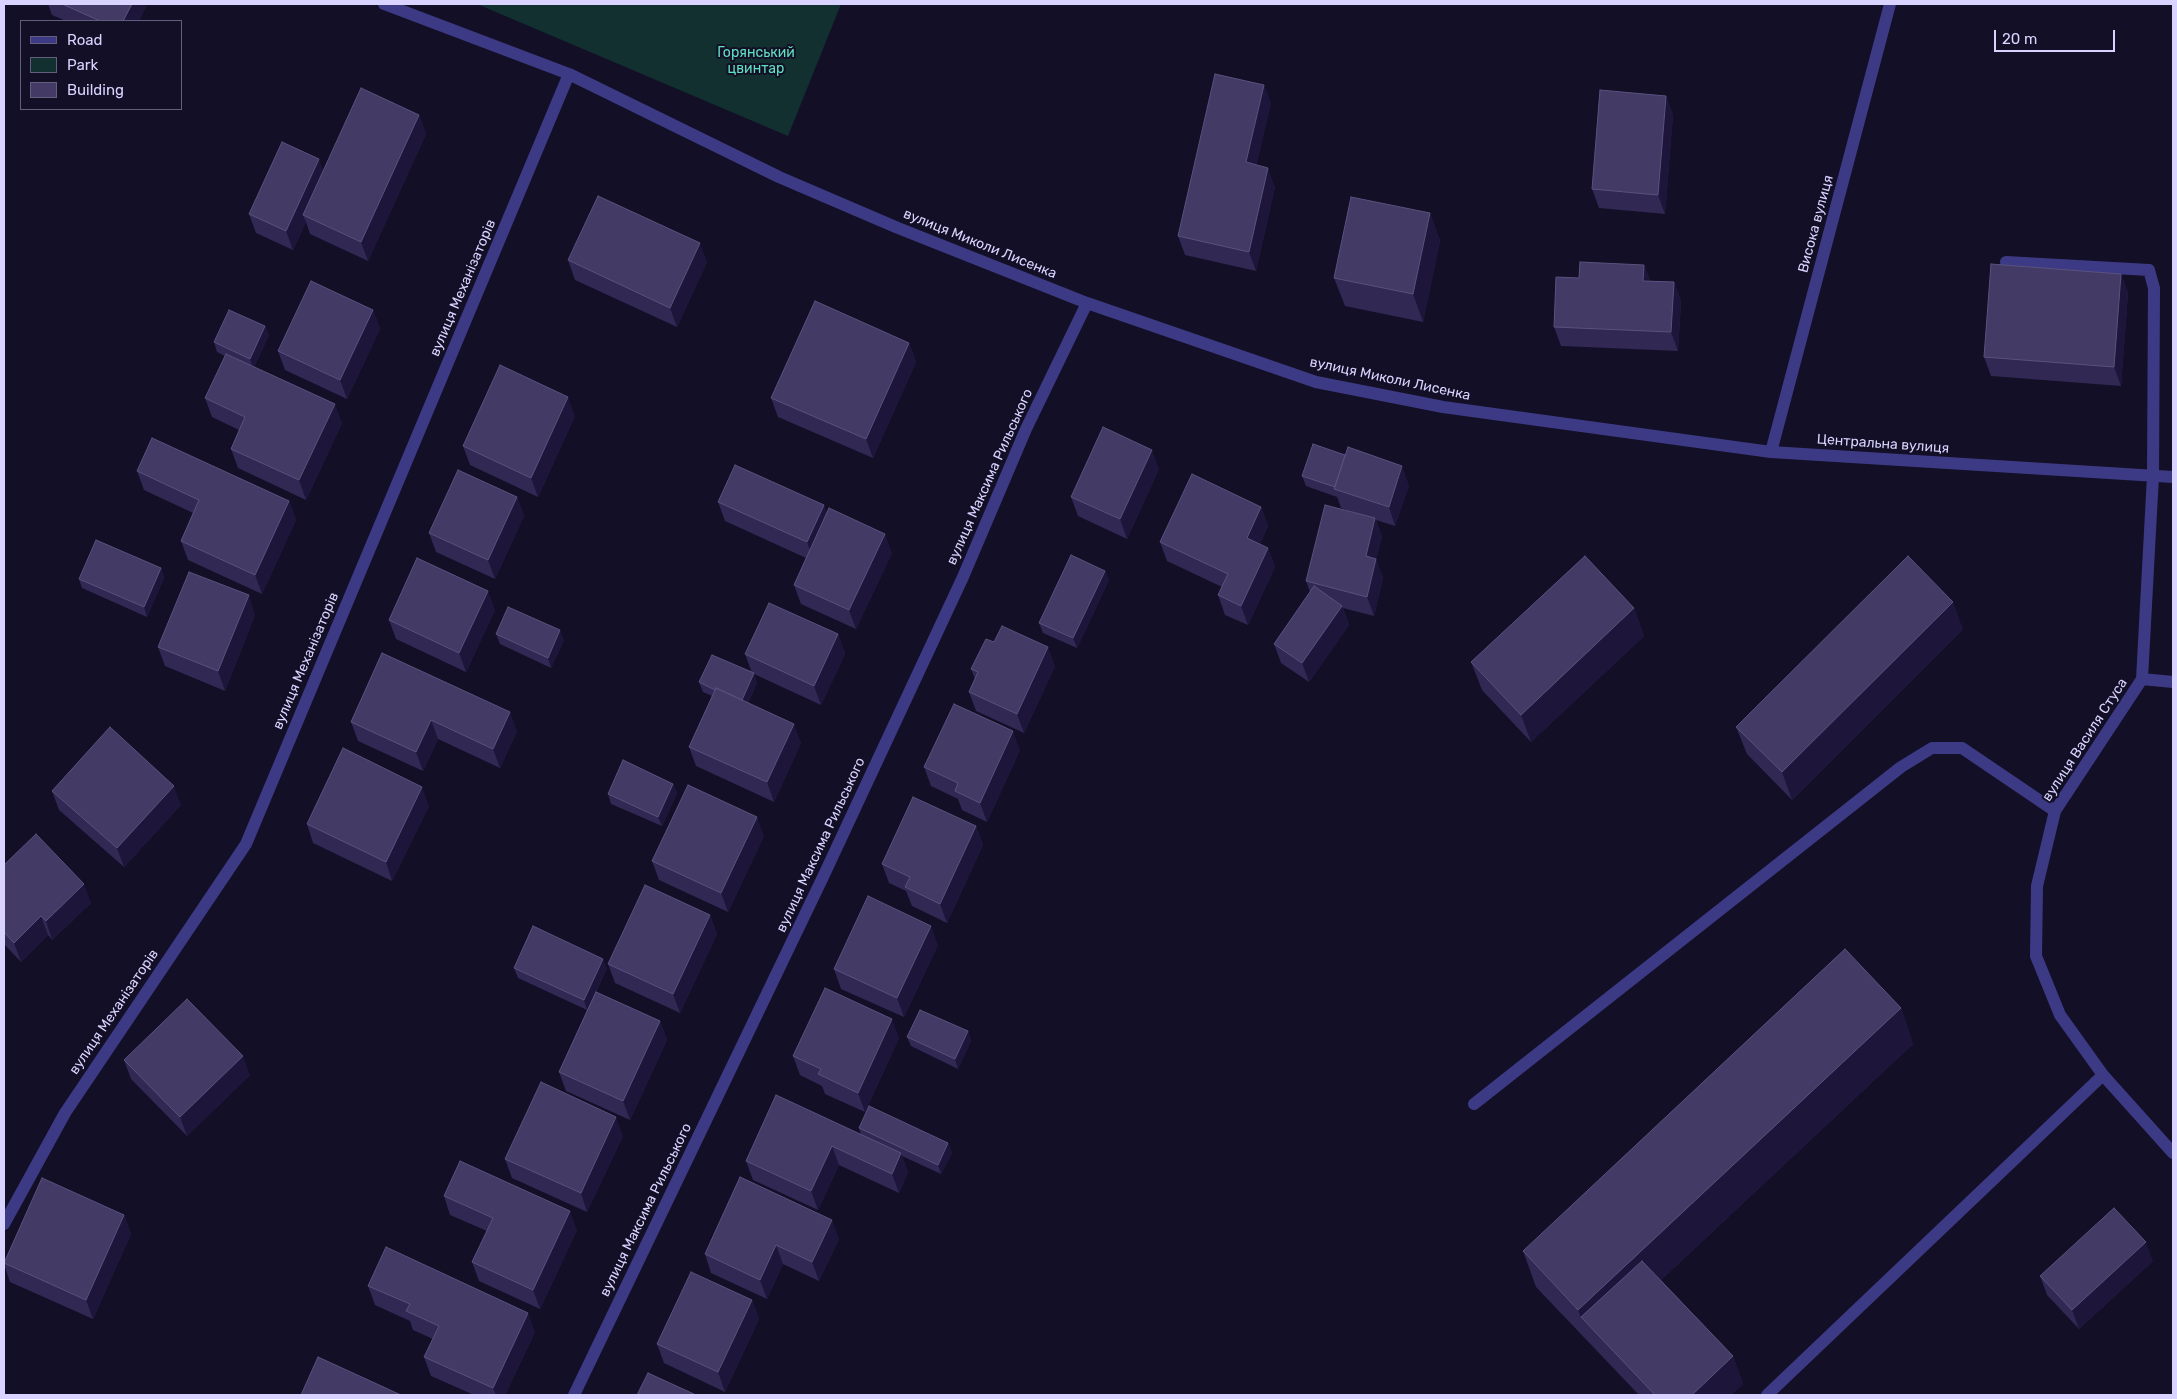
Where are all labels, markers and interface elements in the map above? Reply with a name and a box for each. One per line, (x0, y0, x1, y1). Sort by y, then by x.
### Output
legend (20, 20, 182, 110)
scale bar (1997, 20, 2118, 52)
text: 20 m (2002, 30, 2037, 48)
text: Road (67, 31, 103, 49)
park label: Горянський цвинтар (717, 45, 795, 78)
text: Park (67, 56, 98, 74)
text: Building (67, 81, 124, 99)
street label: Висока вулиця (1795, 173, 1837, 275)
street label: вулиця Миколи Лисенка (901, 206, 1059, 282)
street label: вулиця Механізаторів (426, 217, 500, 359)
street label: вулиця Миколи Лисенка (1308, 354, 1472, 404)
street label: вулиця Максима Рильського (943, 386, 1037, 568)
street label: Центральна вулиця (1816, 431, 1950, 457)
street label: вулиця Механізаторів (269, 590, 343, 732)
street label: вулиця Василя Стуса (2039, 675, 2131, 805)
street label: вулиця Максима Рильського (773, 755, 869, 935)
street label: вулиця Механізаторів (66, 946, 162, 1078)
street label: вулиця Максима Рильського (597, 1121, 695, 1299)

